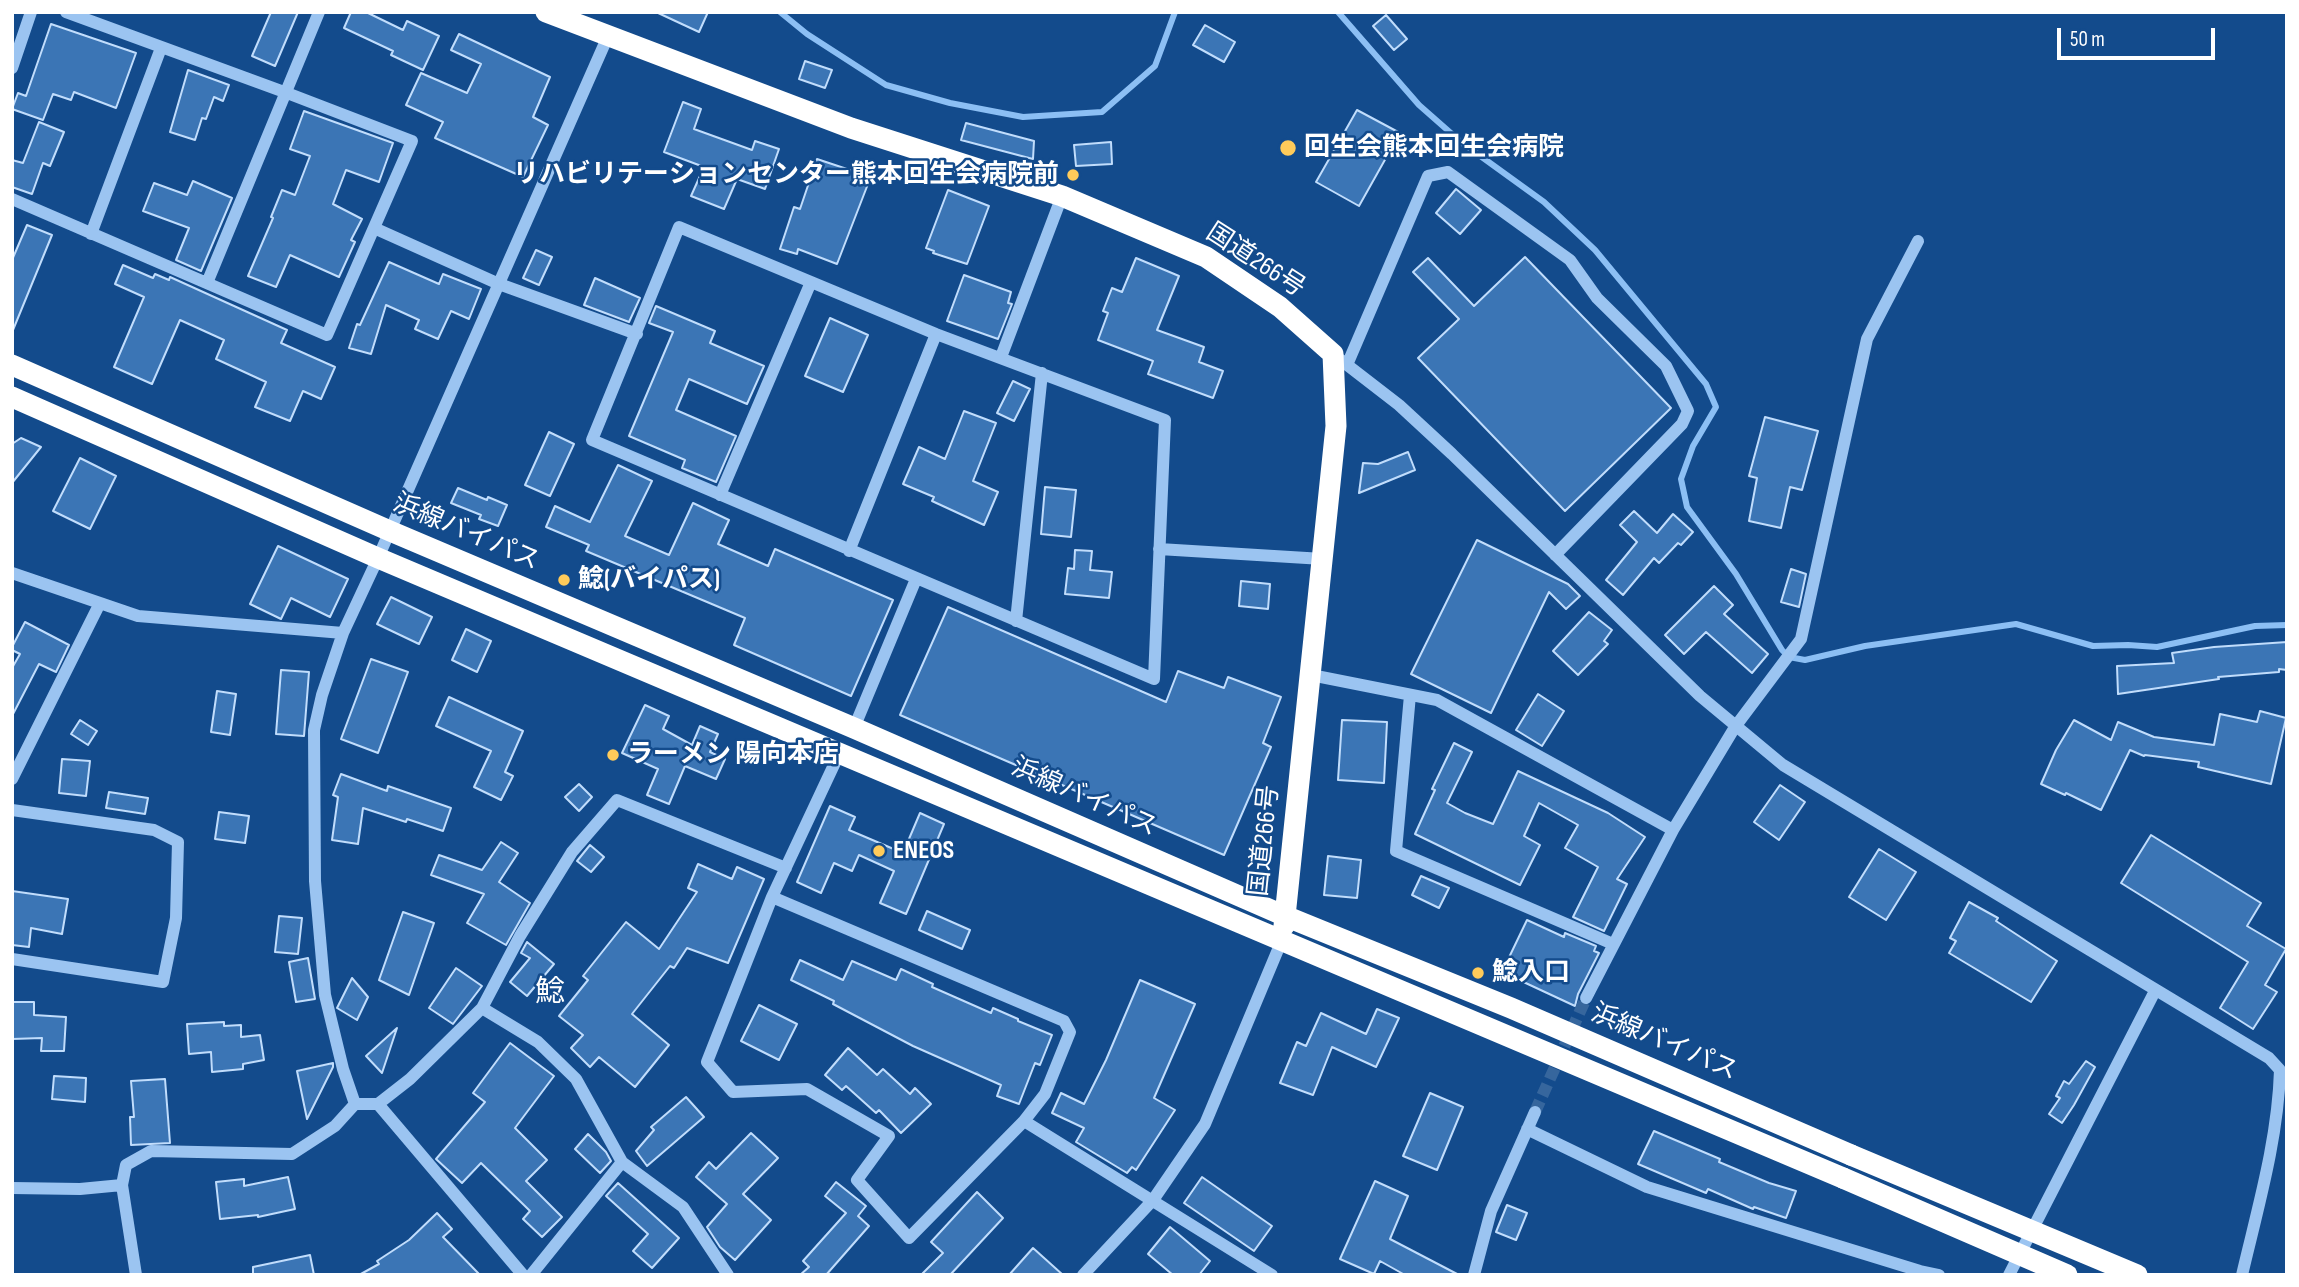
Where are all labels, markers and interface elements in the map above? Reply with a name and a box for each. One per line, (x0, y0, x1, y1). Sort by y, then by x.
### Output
scale bar (2061, 14, 2218, 58)
text: 50 m (2070, 27, 2105, 52)
place label: 回生会熊本回生会病院 (1304, 132, 1564, 164)
marker: 回生会熊本回生会病院 (1278, 138, 1298, 158)
place label: リハビリテーションセンター熊本回生会病院前 (513, 159, 1059, 191)
marker: リハビリテーションセンター熊本回生会病院前 (1065, 167, 1081, 183)
street label: 国道266号 (1200, 218, 1310, 304)
street label: 浜線バイパス (388, 488, 544, 578)
place label: 鯰(バイパス) (578, 564, 720, 596)
marker: 鯰(バイパス) (556, 572, 572, 588)
place label: ラーメン 陽向本店 (627, 739, 839, 771)
marker: ラーメン 陽向本店 (605, 747, 621, 763)
street label: 浜線バイパス (1006, 752, 1162, 844)
street label: 国道266号 (1244, 784, 1286, 898)
place label: ENEOS (893, 835, 954, 867)
marker: ENEOS (871, 843, 887, 859)
place label: 鯰入口 (1492, 957, 1570, 989)
marker: 鯰入口 (1470, 965, 1486, 981)
district label: 鯰 (535, 975, 565, 1011)
street label: 浜線バイパス (1586, 998, 1742, 1088)

